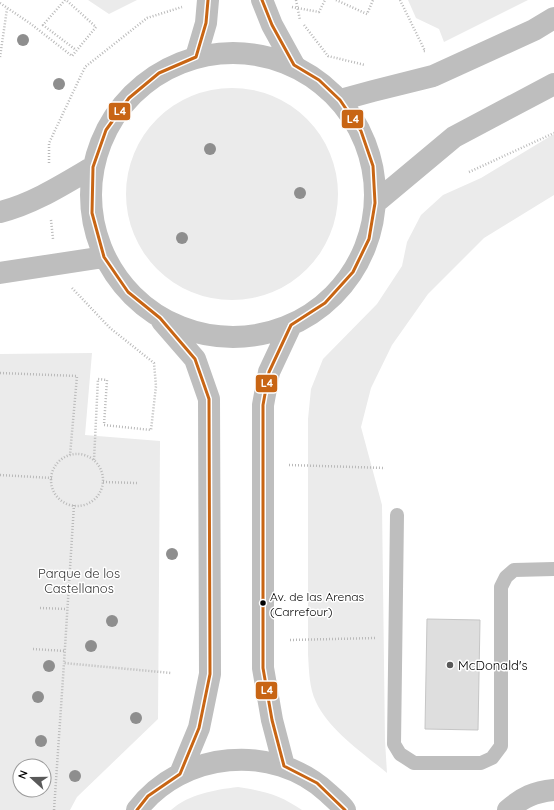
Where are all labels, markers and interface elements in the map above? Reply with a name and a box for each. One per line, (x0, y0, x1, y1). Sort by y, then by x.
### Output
line badge: L4 (108, 102, 131, 121)
text: L4 (114, 104, 127, 118)
line badge: L4 (341, 109, 364, 129)
text: L4 (347, 112, 360, 126)
line badge: L4 (255, 374, 278, 393)
text: L4 (261, 376, 274, 390)
park label: Parque de los Castellanos (38, 565, 120, 596)
place label: Av. de las Arenas (Carrefour) (270, 589, 365, 619)
marker: Av. de las Arenas (Carrefour) (258, 598, 268, 608)
place label: McDonald's (458, 657, 528, 673)
marker: McDonald's (445, 660, 455, 670)
line badge: L4 (255, 681, 278, 700)
text: L4 (261, 683, 274, 697)
north arrow (12, 758, 52, 798)
text: N (15, 768, 31, 781)

